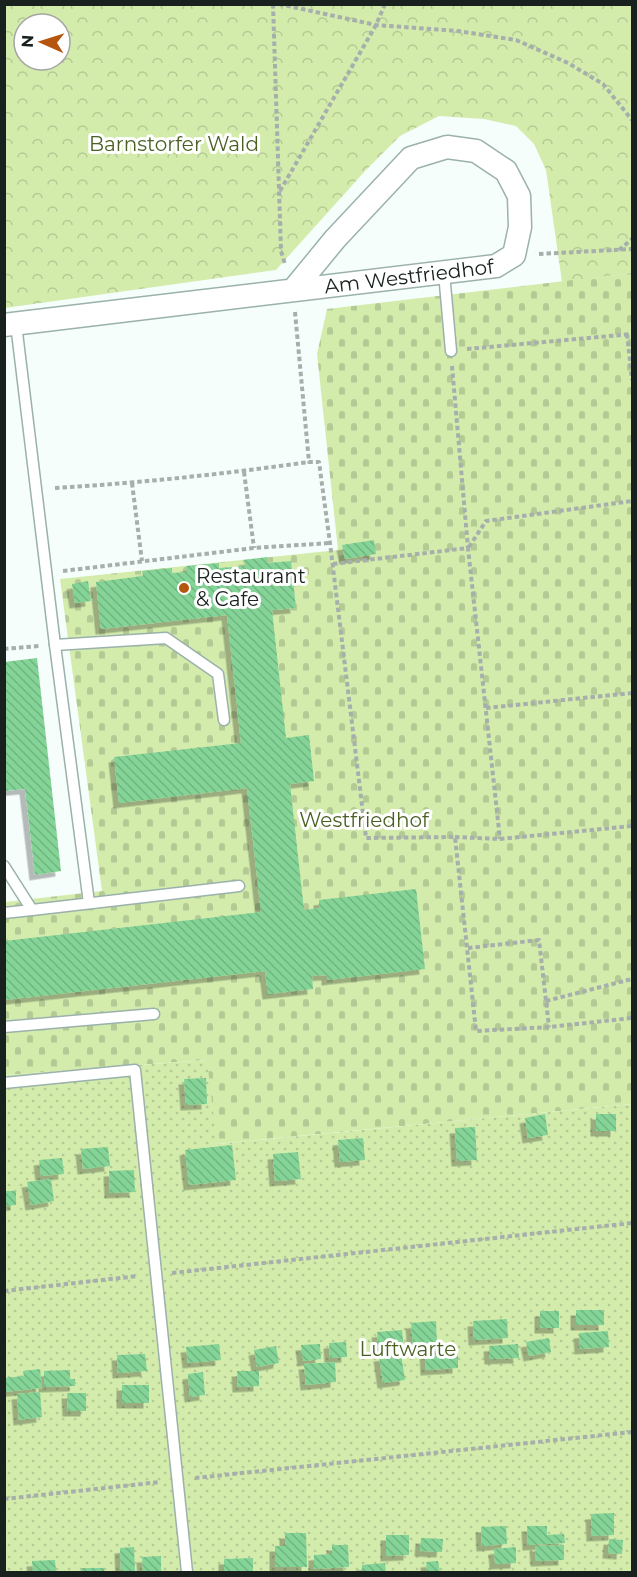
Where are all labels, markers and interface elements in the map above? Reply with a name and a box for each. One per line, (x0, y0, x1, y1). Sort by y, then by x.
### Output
north arrow (12, 12, 72, 72)
text: N (18, 34, 37, 48)
park label: Barnstorfer Wald (89, 132, 259, 156)
street label: Am Westfriedhof (323, 254, 496, 298)
place label: Restaurant & Cafe (196, 564, 306, 611)
marker: Restaurant & Cafe (177, 581, 191, 595)
park label: Westfriedhof (299, 808, 430, 832)
park label: Luftwarte (360, 1337, 456, 1361)

